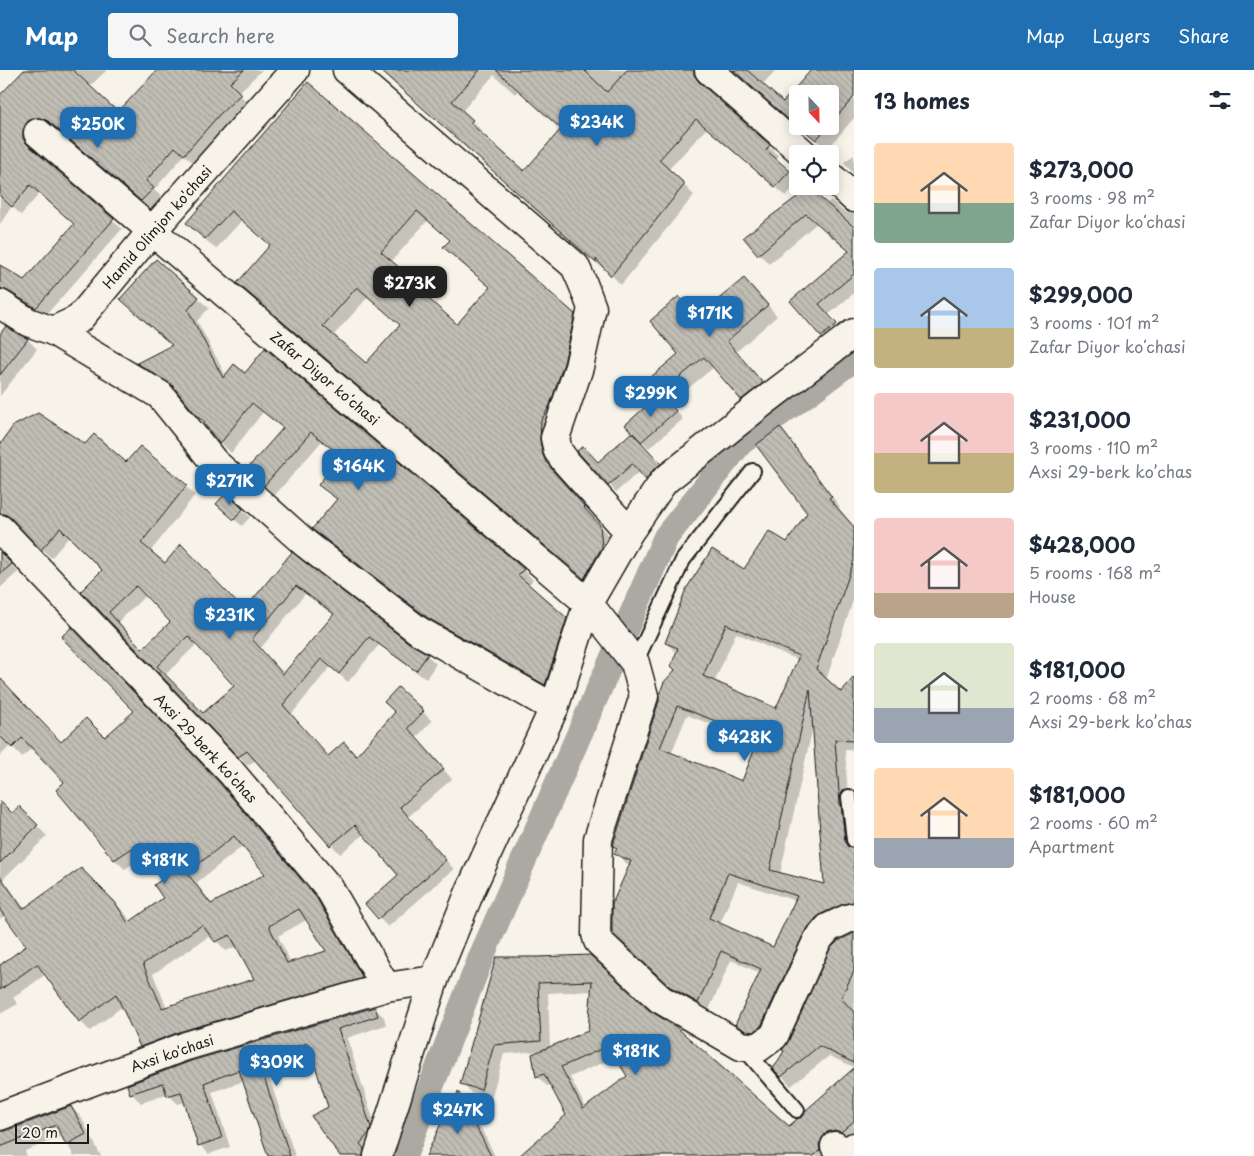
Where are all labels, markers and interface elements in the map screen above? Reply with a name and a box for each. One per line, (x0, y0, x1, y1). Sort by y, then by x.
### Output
search box (108, 13, 458, 58)
text: Map (25, 17, 78, 53)
icon: search (126, 21, 154, 49)
text: Search here (166, 21, 275, 49)
text: Map (1026, 22, 1065, 49)
text: Layers (1093, 22, 1150, 49)
text: Share (1178, 22, 1229, 49)
text: 13 homes (874, 84, 970, 116)
north arrow (789, 85, 839, 135)
map controls (789, 85, 839, 195)
icon: filters (1206, 86, 1234, 114)
pin: $234K (562, 104, 632, 147)
pin: $250K (63, 106, 133, 149)
text: $234K (570, 109, 624, 133)
text: $250K (71, 111, 125, 135)
button: locate (789, 145, 839, 195)
text: $273,000 (1029, 153, 1134, 185)
street label: Hamid Olimjon ko'chasi (97, 161, 217, 293)
icon: home (914, 163, 974, 223)
text: 3 rooms · 98 m² (1029, 185, 1155, 209)
text: Zafar Diyor koʻchasi (1029, 209, 1186, 233)
pin: $273K (375, 266, 445, 308)
text: $273K (384, 270, 436, 294)
text: $299,000 (1029, 278, 1133, 310)
icon: home (914, 288, 974, 348)
pin: $171K (675, 296, 745, 338)
text: $171K (687, 300, 733, 324)
text: 3 rooms · 101 m² (1029, 310, 1160, 334)
street label: Zafar Diyor koʻchasi (266, 326, 384, 430)
text: Zafar Diyor koʻchasi (1029, 334, 1186, 358)
pin: $299K (616, 376, 686, 418)
text: $299K (625, 380, 677, 404)
text: $231,000 (1029, 403, 1131, 435)
icon: home (914, 413, 974, 473)
text: 3 rooms · 110 m² (1029, 435, 1158, 459)
pin: $164K (324, 448, 394, 491)
text: $164K (333, 453, 385, 477)
text: Аxsi 29-berk koʼchas (1029, 459, 1192, 483)
pin: $271K (195, 464, 265, 506)
text: $271K (206, 468, 254, 492)
text: $428,000 (1029, 528, 1135, 560)
icon: home (914, 538, 974, 598)
text: 5 rooms · 168 m² (1029, 560, 1161, 584)
text: House (1029, 584, 1076, 608)
pin: $231K (195, 598, 265, 640)
text: $231K (205, 602, 255, 626)
text: $181,000 (1029, 653, 1125, 685)
icon: home (914, 663, 974, 723)
text: 2 rooms · 68 m² (1029, 685, 1156, 709)
street label: Аxsi 29-berk koʼchas (150, 689, 262, 807)
text: Аxsi 29-berk koʼchas (1029, 709, 1192, 733)
pin: $428K (710, 720, 780, 762)
text: $428K (718, 724, 772, 748)
text: $181,000 (1029, 778, 1125, 810)
icon: home (914, 788, 974, 848)
text: 2 rooms · 60 m² (1029, 810, 1158, 834)
text: Apartment (1029, 834, 1114, 858)
pin: $181K (130, 842, 200, 885)
text: $181K (141, 847, 189, 871)
street label: Axsi ko'chasi (128, 1029, 216, 1077)
pin: $181K (601, 1034, 671, 1076)
text: $181K (612, 1038, 660, 1062)
pin: $309K (242, 1044, 312, 1087)
text: $309K (250, 1049, 304, 1073)
pin: $247K (423, 1092, 493, 1135)
text: $247K (432, 1097, 484, 1121)
scale bar (15, 1121, 89, 1144)
text: 20 m (22, 1122, 58, 1143)

